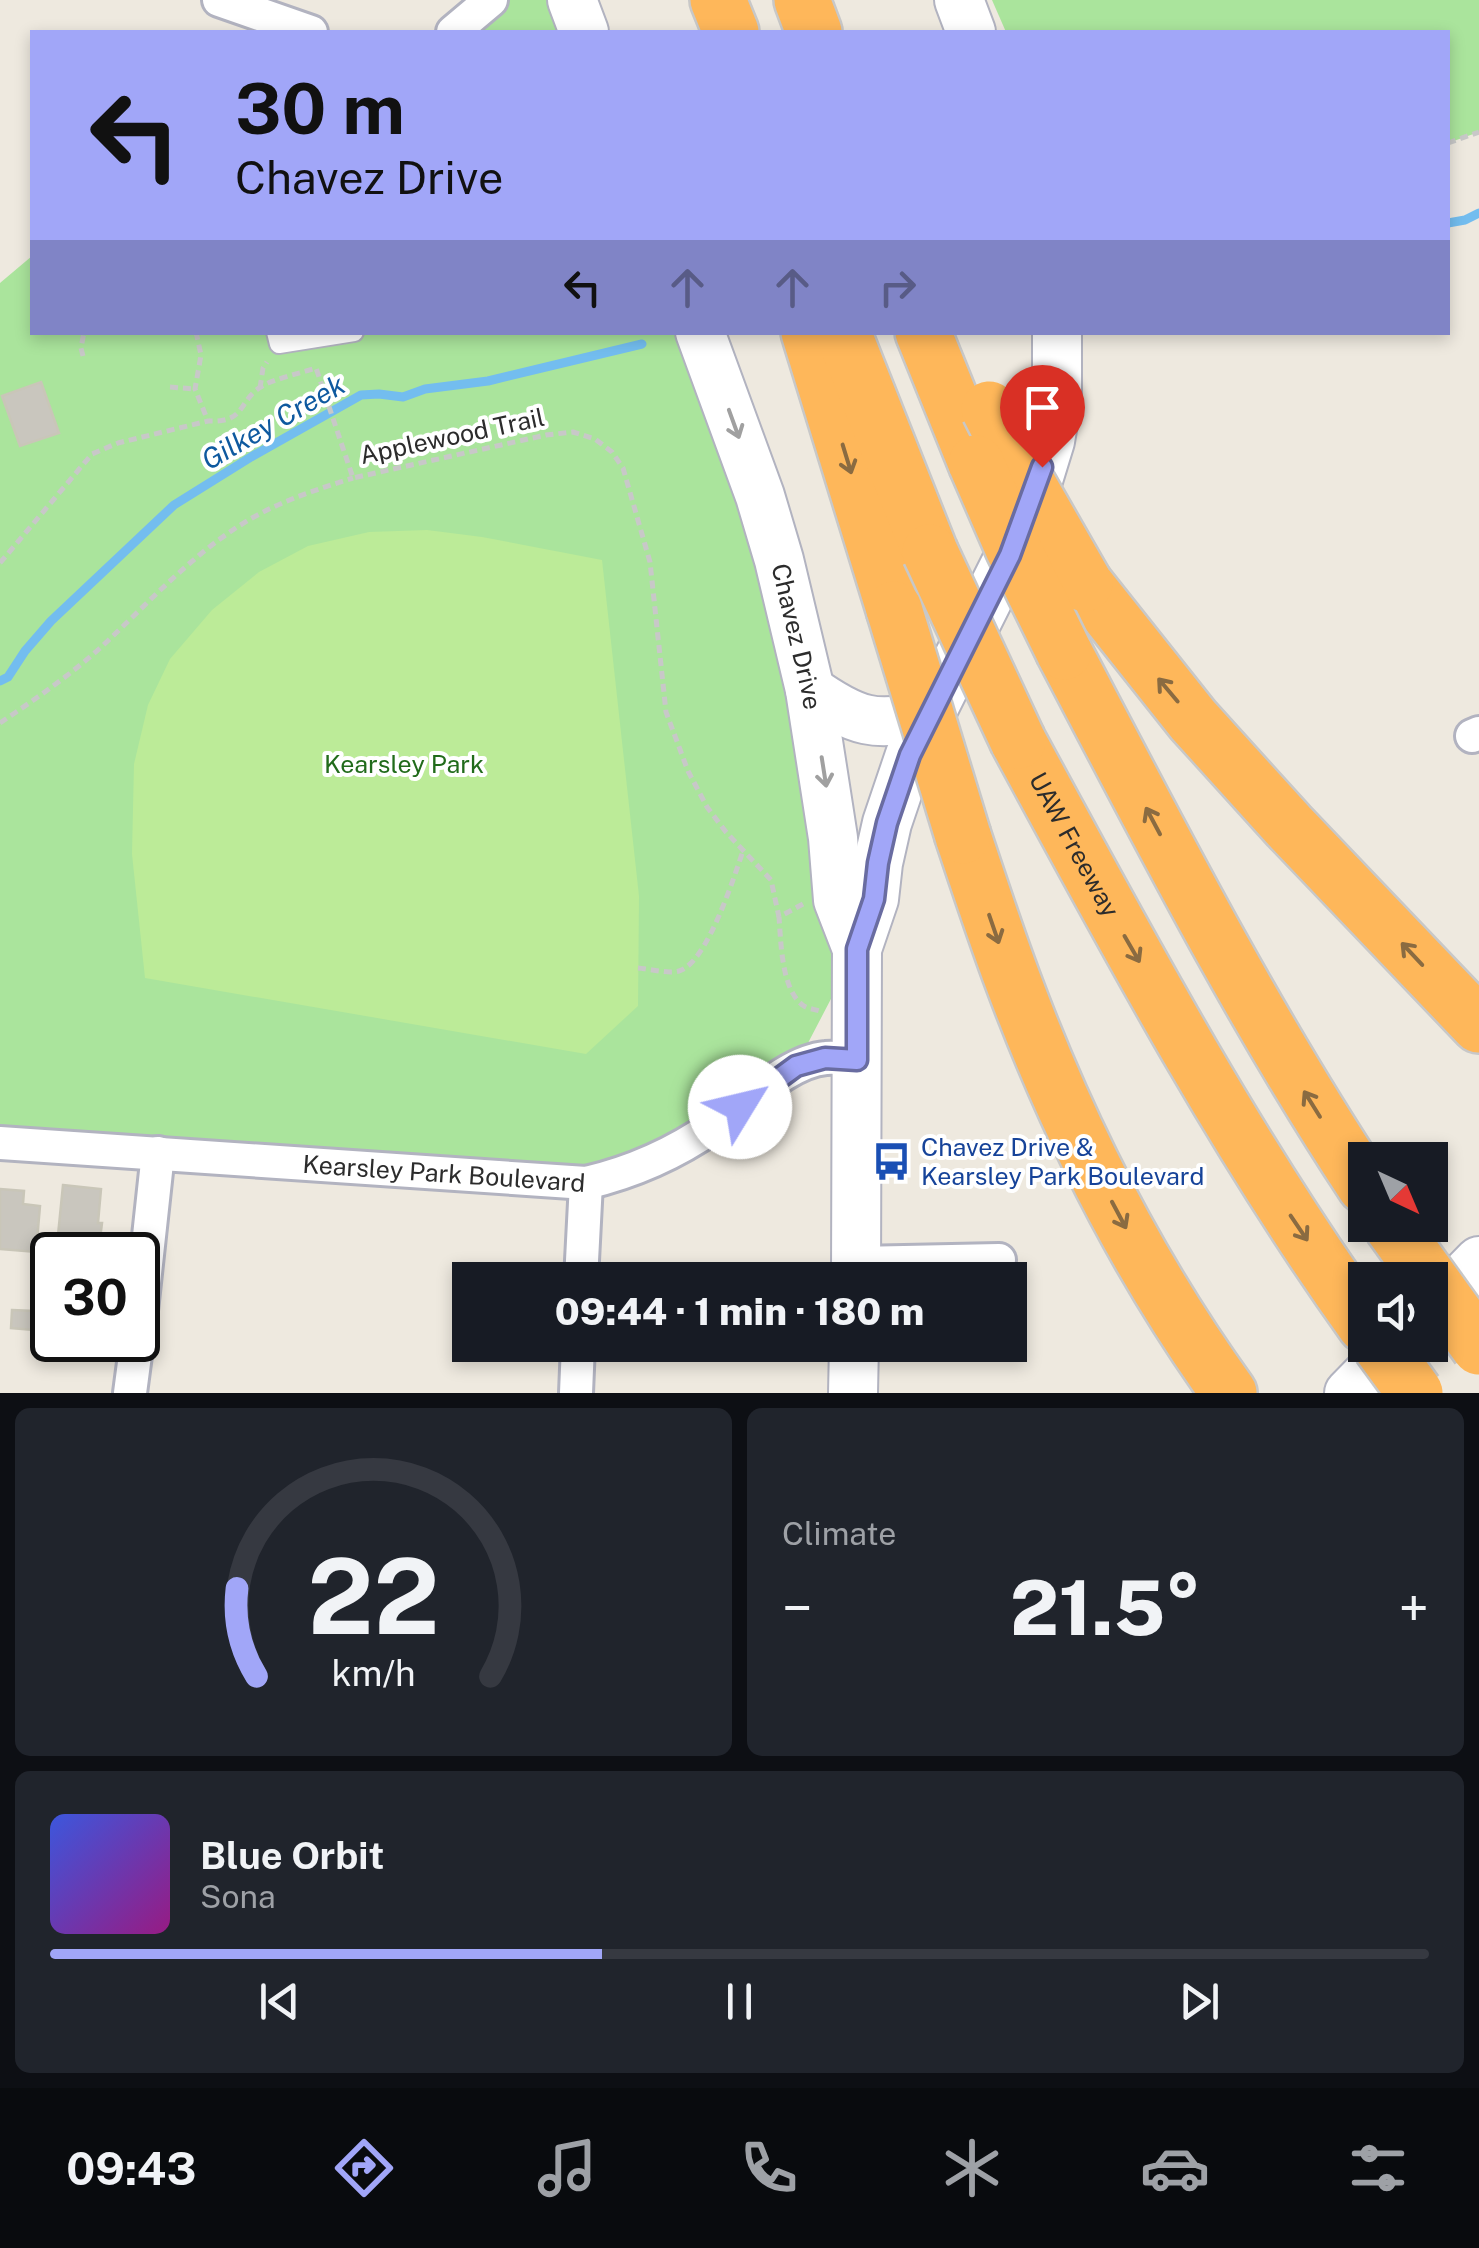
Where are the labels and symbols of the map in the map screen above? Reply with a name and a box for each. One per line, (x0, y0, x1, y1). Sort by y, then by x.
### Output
pin (1000, 365, 1085, 468)
water label: Gilkey Creek (195, 367, 350, 476)
street label: Applewood Trail (357, 402, 547, 470)
one-way arrow (726, 408, 744, 439)
one-way arrow (839, 443, 857, 475)
street label: Chavez Drive (765, 560, 828, 712)
one-way arrow (1157, 678, 1180, 703)
park label: Kearsley Park (324, 749, 484, 779)
one-way arrow (815, 755, 833, 788)
street label: UAW Freeway (1023, 767, 1126, 922)
one-way arrow (1143, 807, 1162, 837)
one-way arrow (987, 912, 1005, 944)
one-way arrow (1123, 934, 1143, 964)
one-way arrow (1401, 942, 1424, 967)
position arrow (688, 1055, 792, 1159)
one-way arrow (1302, 1091, 1322, 1119)
place label: Chavez Drive & Kearsley Park Boulevard (921, 1132, 1204, 1191)
bus stop icon: Chavez Drive & Kearsley Park Boulevard (870, 1140, 912, 1182)
north arrow (1348, 1142, 1448, 1242)
street label: Kearsley Park Boulevard (302, 1149, 586, 1198)
one-way arrow (1110, 1200, 1129, 1230)
one-way arrow (1288, 1214, 1309, 1242)
speed limit sign: 30 (30, 1232, 160, 1362)

